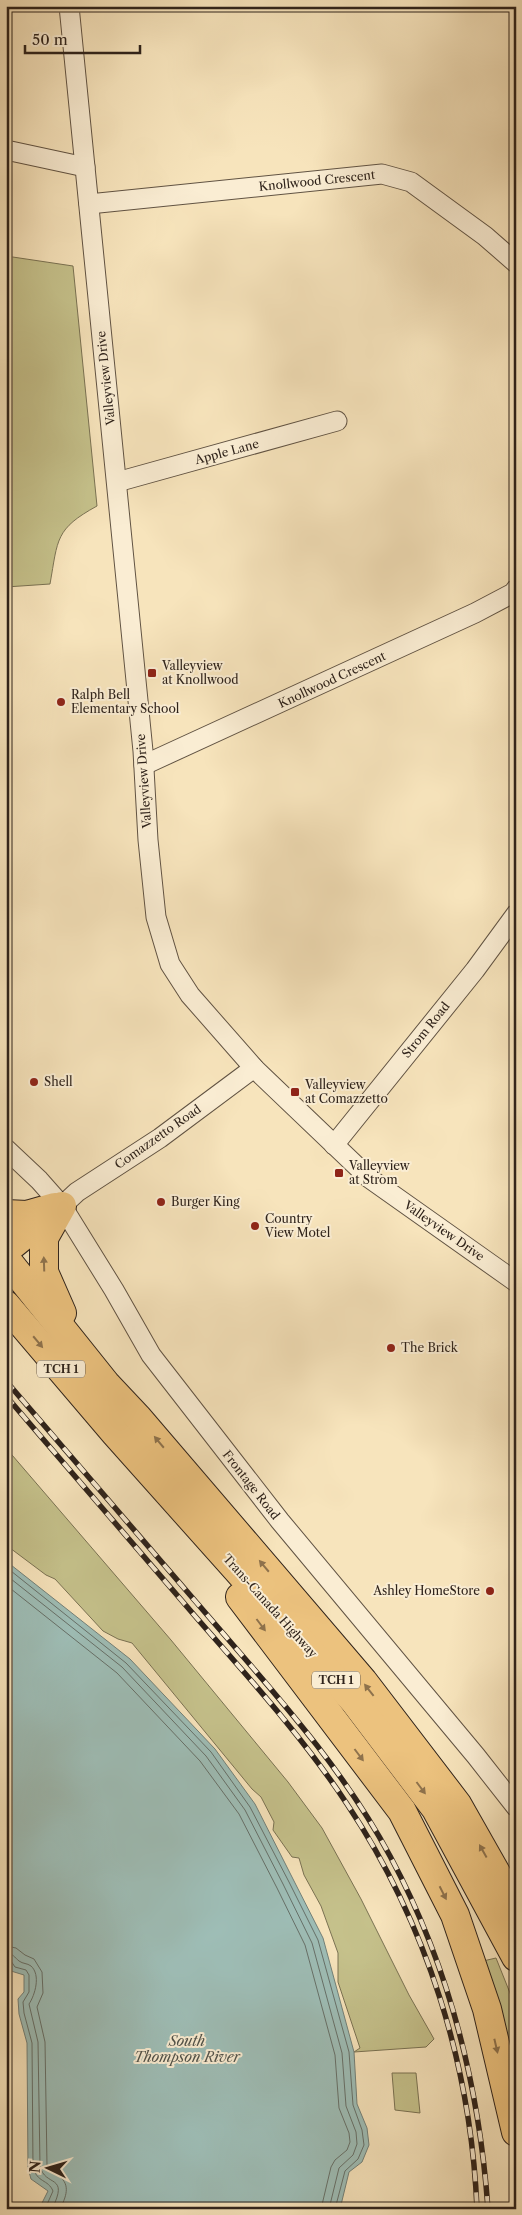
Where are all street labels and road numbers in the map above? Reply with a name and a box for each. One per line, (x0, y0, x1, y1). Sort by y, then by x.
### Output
street label: Knollwood Crescent (258, 167, 377, 194)
street label: Valleyview Drive (93, 330, 118, 427)
street label: Apple Lane (192, 436, 261, 468)
street label: Knollwood Crescent (276, 648, 389, 711)
street label: Valleyview Drive (133, 733, 154, 830)
street label: Strom Road (398, 998, 453, 1061)
street label: Comazzetto Road (112, 1101, 204, 1172)
street label: Valleyview Drive (400, 1197, 488, 1264)
road number: TCH 1 (37, 1360, 85, 1378)
street label: Frontage Road (220, 1447, 284, 1523)
street label: Trans-Canada Highway (220, 1551, 321, 1661)
road number: TCH 1 (312, 1672, 360, 1688)

